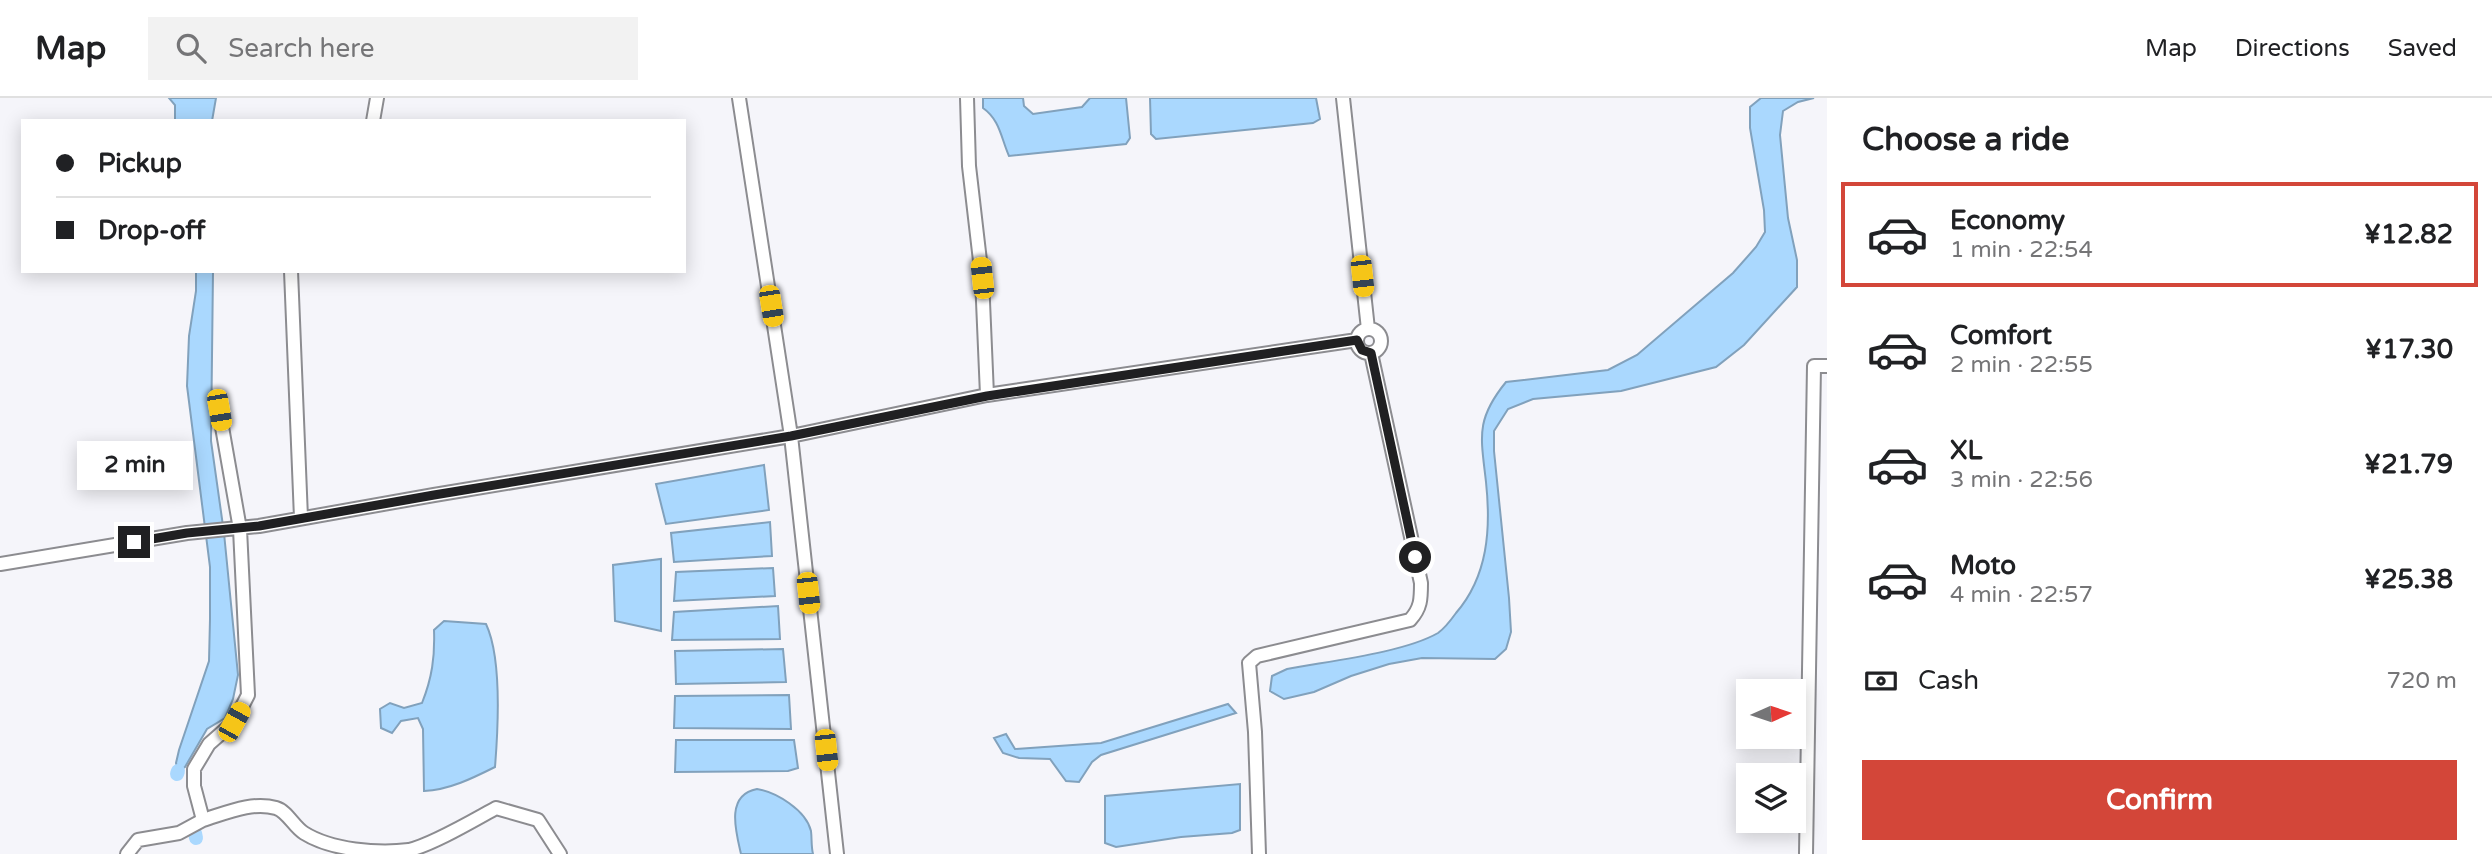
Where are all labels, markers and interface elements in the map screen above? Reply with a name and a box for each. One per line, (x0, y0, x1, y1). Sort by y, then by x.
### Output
search box (148, 17, 638, 80)
text: Map (35, 29, 106, 68)
icon: search (172, 29, 210, 67)
text: Search here (228, 33, 374, 64)
text: Map (2145, 34, 2197, 63)
text: Directions (2235, 34, 2350, 63)
text: Saved (2388, 34, 2457, 63)
text: Choose a ride (1862, 121, 2069, 159)
text: Pickup (98, 148, 182, 179)
icon: car (1866, 203, 1929, 266)
text: Economy (1950, 205, 2065, 236)
text: Drop-off (98, 215, 205, 246)
text: ¥12.82 (2364, 219, 2453, 250)
text: 1 min · 22:54 (1950, 236, 2093, 264)
car (1350, 254, 1375, 298)
car (970, 256, 995, 300)
car (758, 284, 785, 328)
icon: car (1866, 318, 1929, 381)
text: Comfort (1950, 320, 2052, 351)
text: ¥17.30 (2365, 334, 2453, 365)
text: 2 min · 22:55 (1950, 351, 2093, 379)
car (206, 387, 233, 433)
icon: car (1866, 433, 1929, 496)
text: XL (1950, 435, 1982, 466)
callout: 2 min (76, 440, 192, 490)
text: ¥21.79 (2364, 449, 2453, 480)
text: 2 min (104, 451, 166, 479)
text: 3 min · 22:56 (1950, 466, 2093, 494)
route end (118, 526, 150, 558)
route start (1399, 541, 1431, 573)
icon: car (1866, 548, 1929, 611)
text: Moto (1950, 550, 2016, 581)
text: ¥25.38 (2364, 564, 2453, 595)
car (796, 571, 821, 615)
text: 4 min · 22:57 (1950, 581, 2093, 609)
icon: cash (1862, 662, 1900, 700)
text: Cash (1918, 665, 1979, 696)
text: 720 m (2387, 667, 2457, 695)
north arrow (1736, 679, 1806, 749)
map controls (1736, 679, 1806, 833)
car (215, 699, 254, 745)
car (814, 728, 839, 772)
button: Confirm (1862, 760, 2457, 840)
button: layers (1736, 763, 1806, 833)

